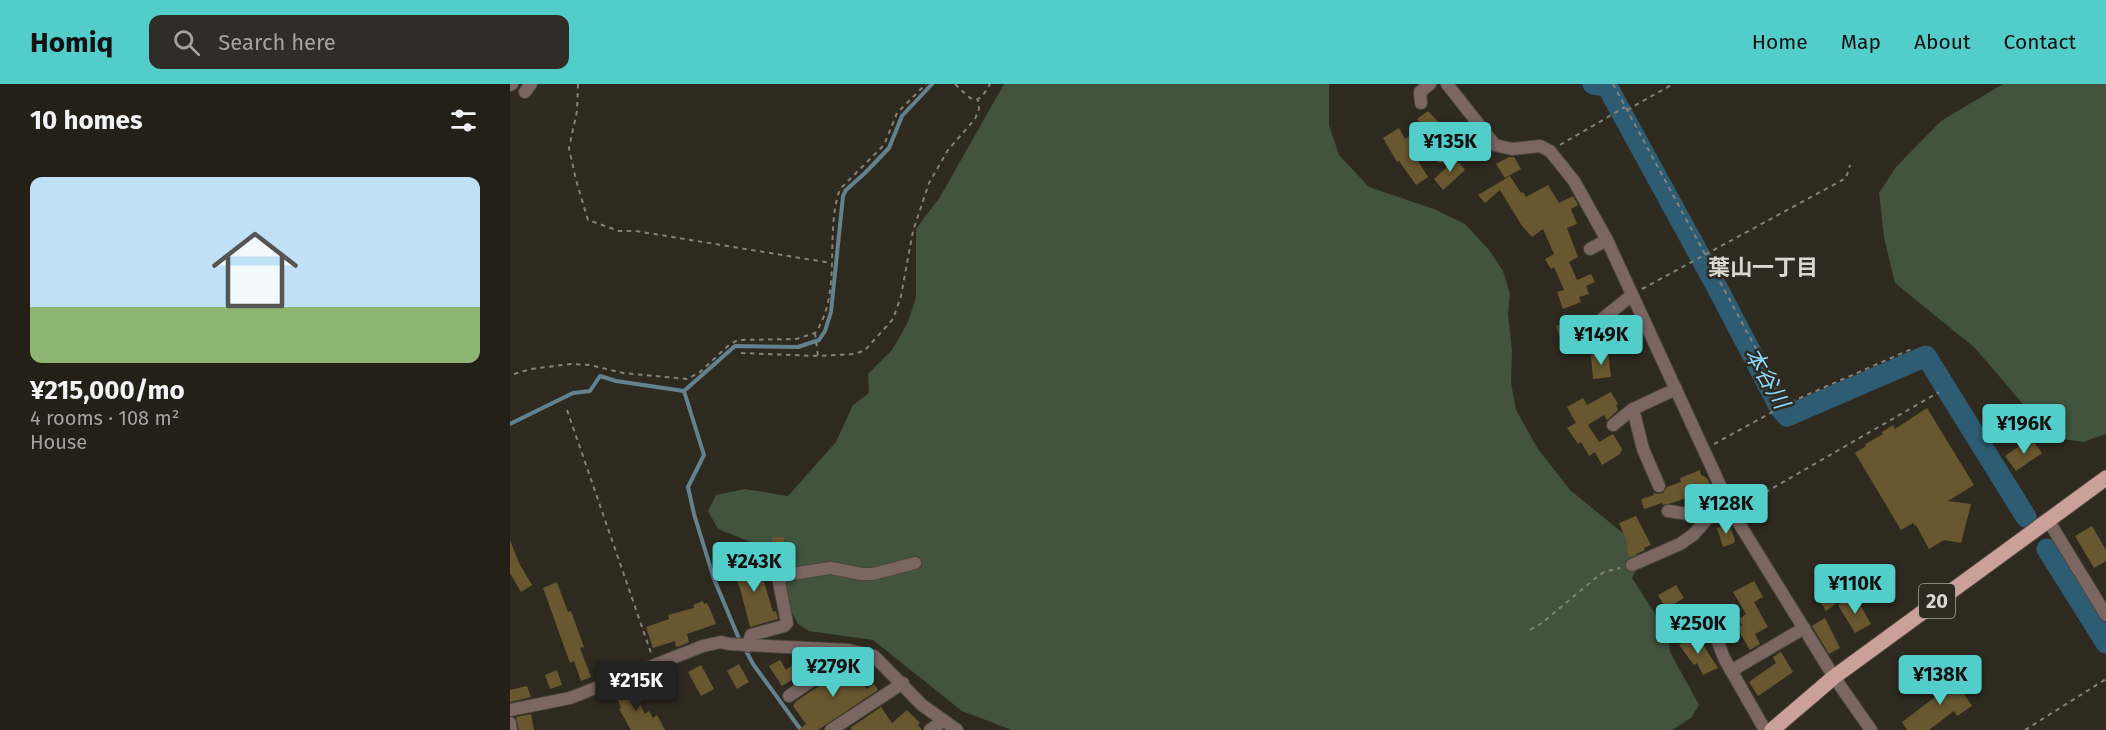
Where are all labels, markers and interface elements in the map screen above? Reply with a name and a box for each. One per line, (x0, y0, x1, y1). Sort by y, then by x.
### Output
search box (149, 15, 569, 69)
text: Homiq (30, 26, 113, 59)
icon: search (170, 26, 203, 59)
text: Search here (218, 29, 336, 56)
text: Home (1752, 29, 1808, 55)
text: Map (1841, 29, 1881, 55)
text: About (1914, 29, 1971, 55)
text: Contact (2004, 29, 2076, 55)
icon: filters (447, 104, 480, 137)
text: 10 homes (30, 105, 143, 136)
pin: ¥135K (1408, 122, 1492, 173)
text: ¥135K (1423, 129, 1477, 153)
icon: home (201, 216, 309, 324)
district label: 葉山一丁目 (1708, 254, 1818, 281)
pin: ¥149K (1559, 315, 1643, 366)
text: ¥149K (1574, 322, 1628, 346)
water label: 本谷川 (1739, 343, 1796, 415)
text: ¥215,000/mo (30, 375, 185, 406)
pin: ¥196K (1982, 404, 2066, 455)
text: 4 rooms · 108 m² (30, 406, 179, 430)
text: ¥196K (1996, 411, 2052, 435)
text: House (30, 430, 87, 454)
pin: ¥128K (1684, 484, 1768, 535)
text: ¥128K (1699, 491, 1753, 515)
pin: ¥243K (712, 542, 796, 593)
text: ¥243K (727, 549, 781, 573)
pin: ¥110K (1813, 564, 1897, 615)
text: ¥110K (1828, 571, 1882, 595)
road number: 20 (1919, 584, 1955, 618)
pin: ¥250K (1656, 604, 1740, 655)
text: ¥250K (1670, 611, 1726, 635)
pin: ¥279K (791, 647, 875, 698)
text: ¥279K (806, 654, 860, 678)
pin: ¥138K (1898, 655, 1982, 706)
pin: ¥215K (594, 661, 678, 712)
text: ¥138K (1913, 662, 1967, 686)
text: ¥215K (609, 668, 663, 692)

